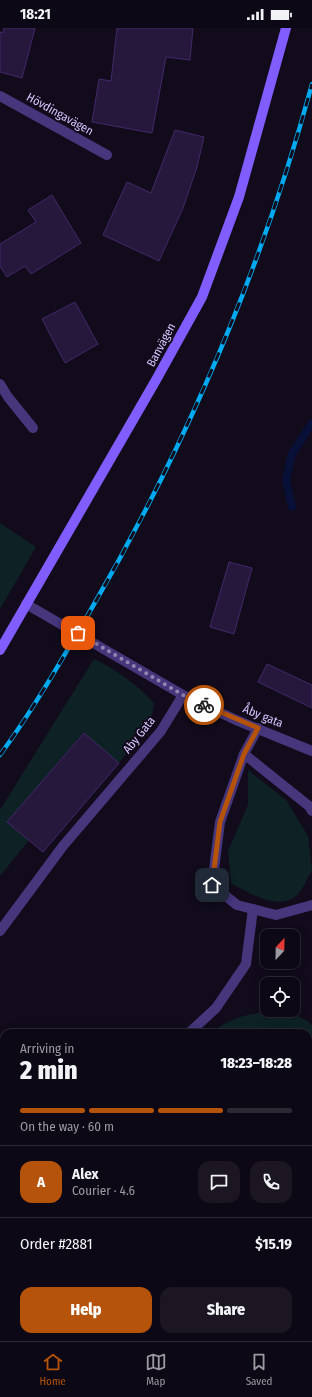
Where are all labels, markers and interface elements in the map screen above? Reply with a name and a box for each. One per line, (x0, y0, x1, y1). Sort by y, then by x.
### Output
text: 18:21 (20, 5, 51, 23)
street label: Hövdingavägen (24, 90, 96, 138)
street label: Banvägen (144, 321, 178, 369)
pin (61, 616, 95, 650)
icon: bag (67, 622, 89, 644)
courier (184, 685, 224, 725)
icon: bike (193, 694, 215, 716)
street label: Åby gata (241, 700, 286, 730)
street label: Aby Gata (120, 714, 158, 756)
pin (195, 868, 229, 902)
icon: home (201, 874, 223, 896)
north arrow (260, 929, 300, 969)
map controls (260, 929, 300, 1017)
button: locate (260, 977, 300, 1017)
text: Arriving in (20, 1041, 74, 1056)
text: 18:23–18:28 (221, 1054, 292, 1072)
text: 2 min (20, 1055, 78, 1086)
text: On the way · 60 m (20, 1119, 114, 1134)
button: chat (198, 1161, 240, 1203)
button: phone (250, 1161, 292, 1203)
text: Alex (72, 1165, 99, 1183)
text: A (37, 1173, 45, 1191)
text: Courier · 4.6 (72, 1183, 135, 1198)
text: Order #2881 (20, 1235, 93, 1253)
text: $15.19 (255, 1235, 292, 1253)
button: Help (20, 1287, 152, 1333)
button: Share (160, 1287, 292, 1333)
tab: Home (39, 1351, 66, 1388)
tab: Map (145, 1351, 167, 1388)
tab: Saved (246, 1351, 273, 1388)

